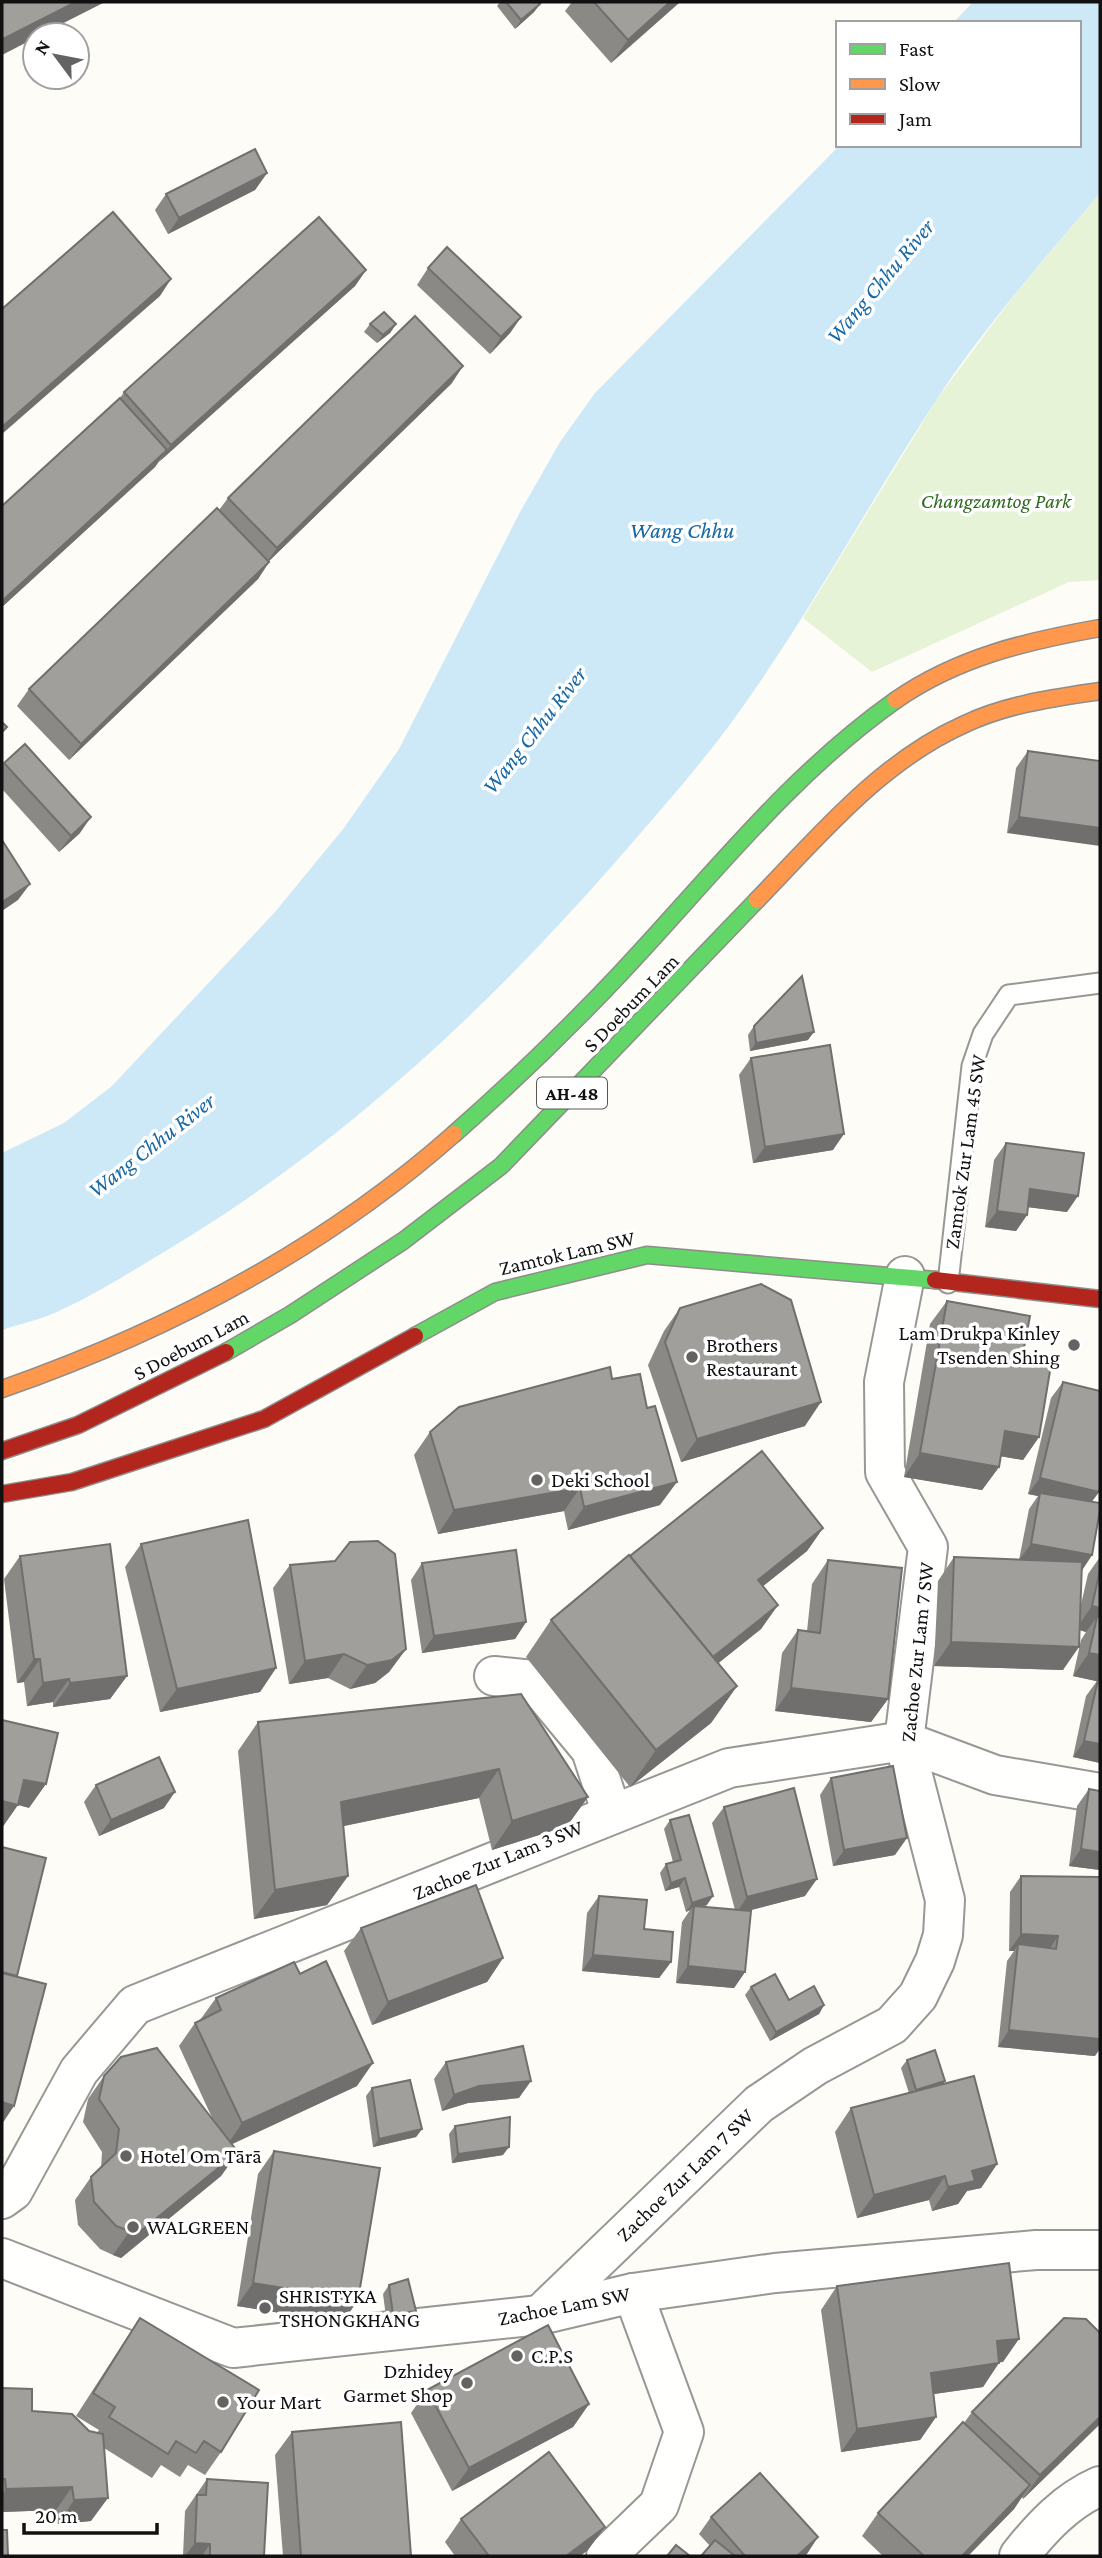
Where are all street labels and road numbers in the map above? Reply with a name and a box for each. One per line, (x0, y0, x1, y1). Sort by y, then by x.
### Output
street label: S Doebum Lam (578, 949, 684, 1057)
street label: Zamtok Zur Lam 45 SW (939, 1052, 991, 1251)
road number: AH-48 (537, 1078, 607, 1108)
street label: Zamtok Lam SW (497, 1226, 638, 1280)
street label: S Doebum Lam (129, 1305, 253, 1385)
street label: Zachoe Zur Lam 7 SW (896, 1560, 938, 1743)
street label: Zachoe Zur Lam 3 SW (409, 1815, 587, 1905)
street label: Zachoe Zur Lam 7 SW (612, 2103, 759, 2246)
street label: Zachoe Lam SW (496, 2281, 633, 2331)

